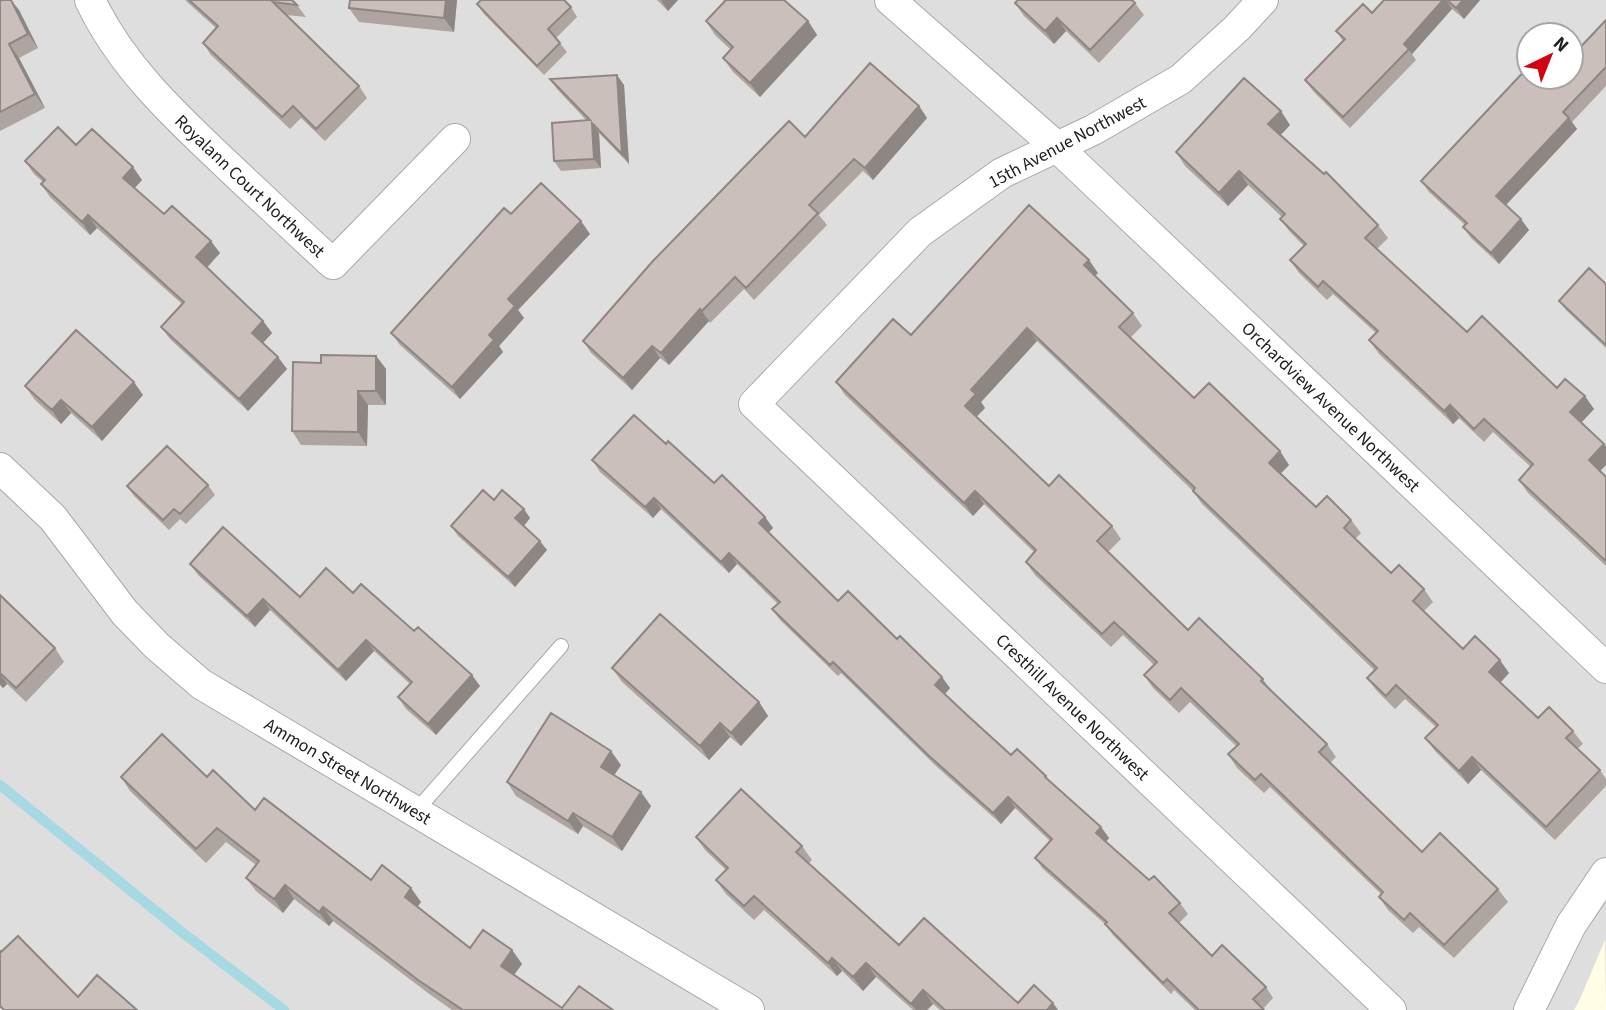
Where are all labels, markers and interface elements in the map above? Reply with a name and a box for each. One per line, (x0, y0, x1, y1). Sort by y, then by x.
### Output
north arrow (1515, 21, 1585, 91)
text: N (1547, 30, 1574, 59)
street label: 15th Avenue Northwest (984, 90, 1150, 195)
street label: Royalann Court Northwest (169, 109, 330, 264)
street label: Orchardview Avenue Northwest (1236, 316, 1425, 498)
street label: Cresthill Avenue Northwest (990, 628, 1154, 787)
street label: Ammon Street Northwest (259, 712, 436, 831)

